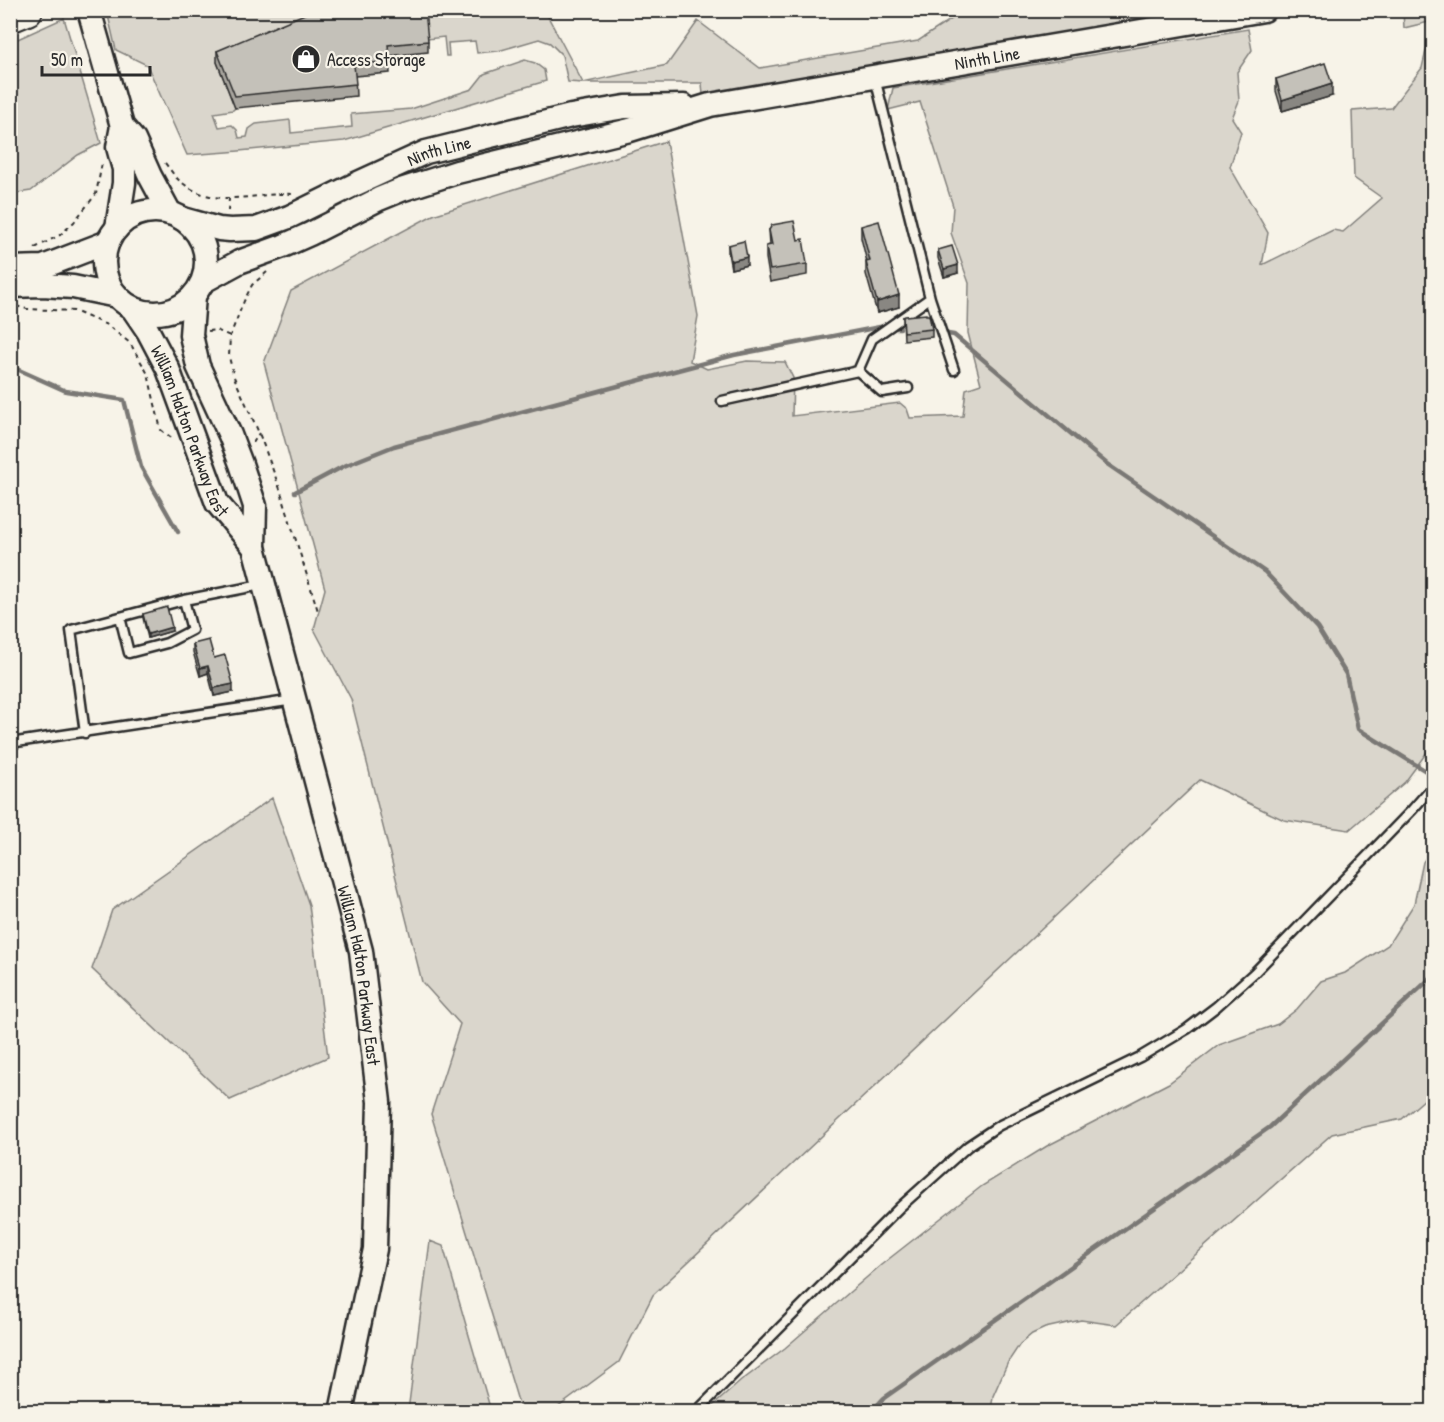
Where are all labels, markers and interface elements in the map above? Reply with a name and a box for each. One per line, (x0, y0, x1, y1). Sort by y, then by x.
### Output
scale bar (42, 39, 150, 77)
street label: Ninth Line (952, 40, 1021, 75)
shop icon: Access Storage (290, 43, 322, 75)
text: 50 m (51, 47, 83, 72)
place label: Access Storage (327, 47, 426, 72)
street label: Ninth Line (403, 129, 473, 172)
street label: William Halton Parkway East (145, 341, 236, 522)
street label: William Halton Parkway East (332, 883, 387, 1067)

